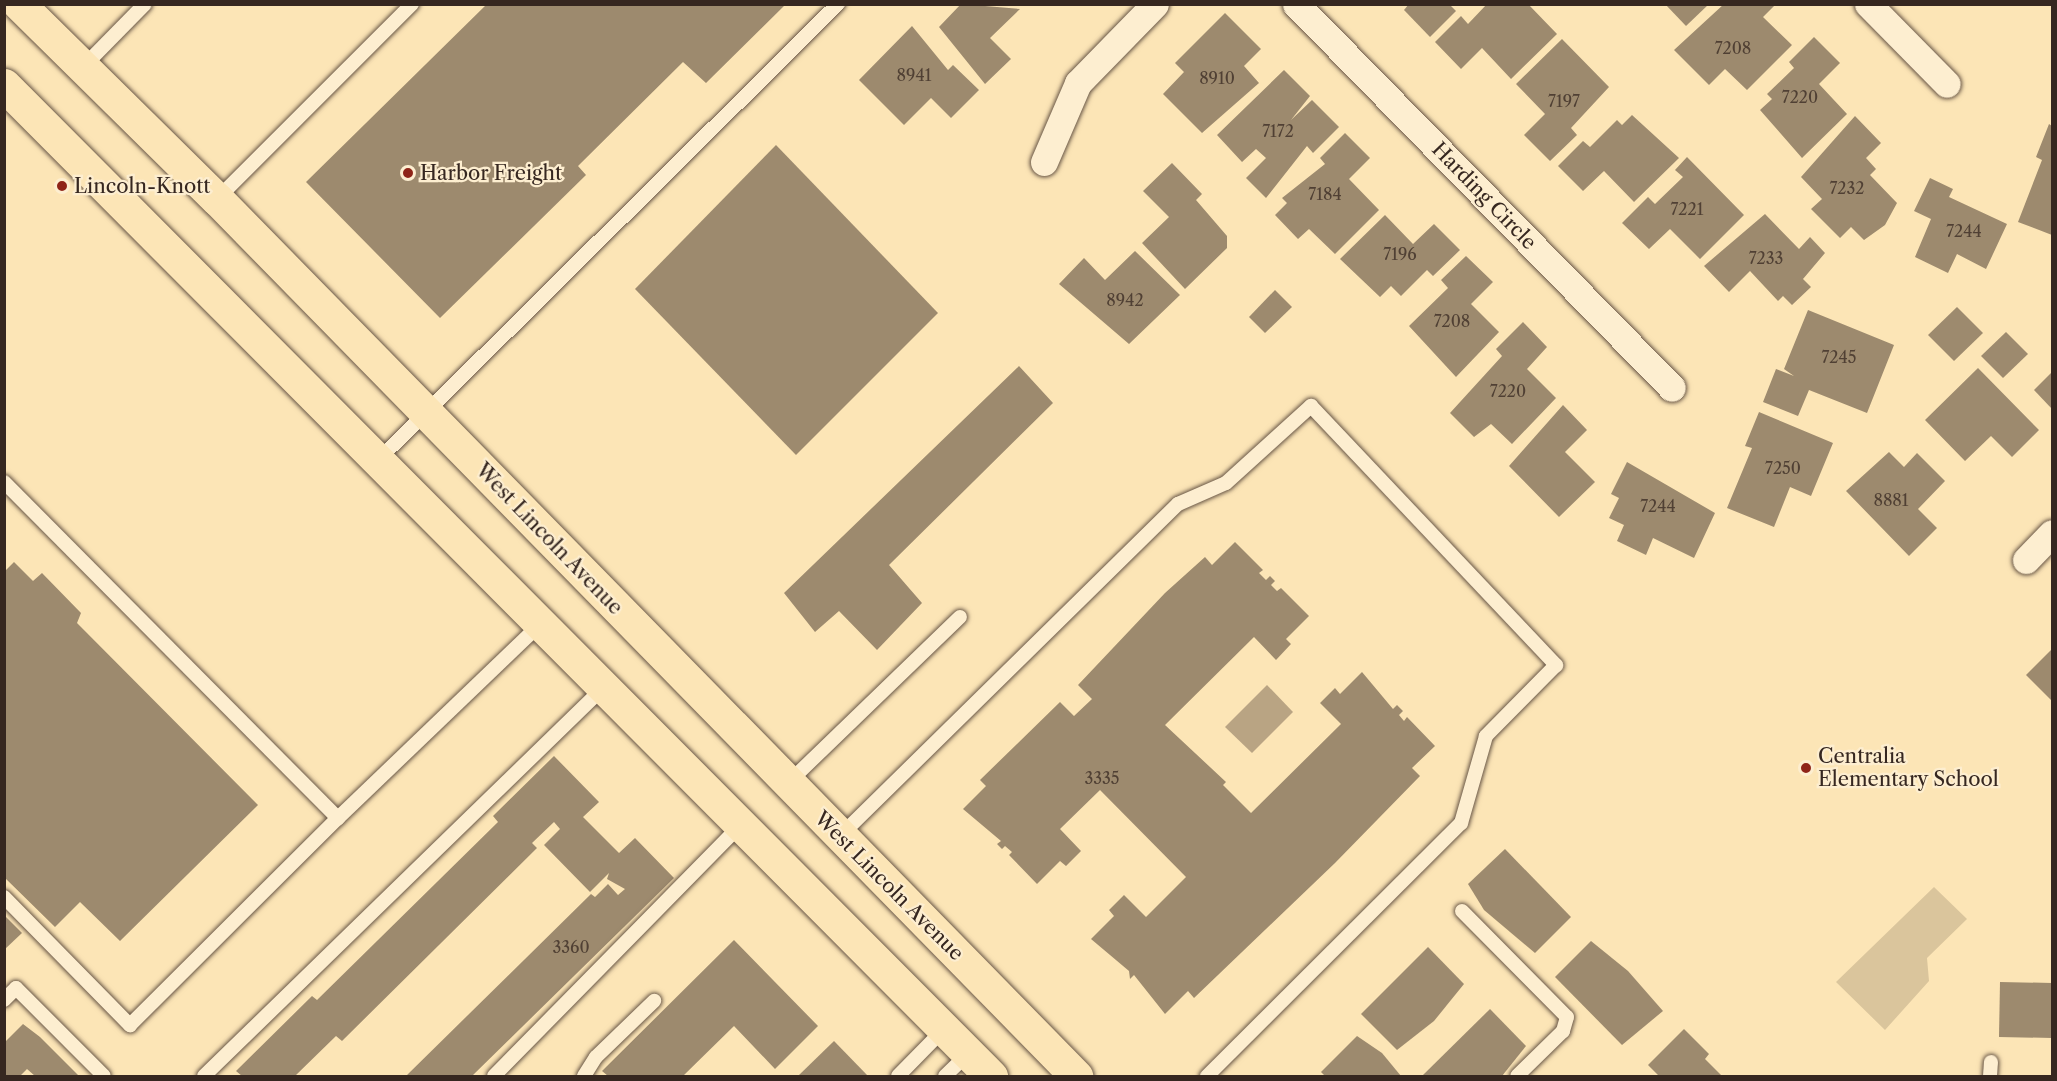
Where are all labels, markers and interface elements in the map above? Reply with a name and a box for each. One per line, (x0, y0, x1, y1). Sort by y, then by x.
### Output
house number: 7208 (1715, 38, 1751, 58)
house number: 8941 (897, 65, 931, 85)
house number: 8910 (1199, 68, 1235, 88)
house number: 7220 (1782, 87, 1818, 107)
house number: 7197 (1548, 91, 1580, 111)
house number: 7172 (1262, 121, 1294, 141)
street label: Harding Circle (1427, 137, 1541, 255)
place label: Harbor Freight (420, 161, 563, 185)
marker: Harbor Freight (401, 166, 415, 180)
place label: Lincoln-Knott (74, 174, 210, 198)
house number: 7232 (1829, 178, 1865, 198)
marker: Lincoln-Knott (55, 179, 69, 193)
house number: 7184 (1308, 184, 1342, 204)
house number: 7221 (1670, 199, 1704, 219)
house number: 7244 (1946, 221, 1982, 241)
house number: 7196 (1383, 244, 1417, 264)
house number: 7233 (1749, 248, 1783, 268)
house number: 8942 (1106, 290, 1144, 310)
house number: 7208 (1434, 311, 1470, 331)
house number: 7245 (1821, 347, 1857, 367)
house number: 7220 (1490, 381, 1526, 401)
street label: West Lincoln Avenue (470, 458, 628, 620)
house number: 7250 (1765, 458, 1801, 478)
house number: 8881 (1873, 490, 1909, 510)
house number: 7244 (1640, 496, 1676, 516)
place label: Centralia Elementary School (1818, 744, 1999, 791)
marker: Centralia Elementary School (1799, 761, 1813, 775)
house number: 3335 (1084, 768, 1120, 788)
street label: West Lincoln Avenue (809, 806, 969, 966)
house number: 3360 (552, 937, 590, 957)

